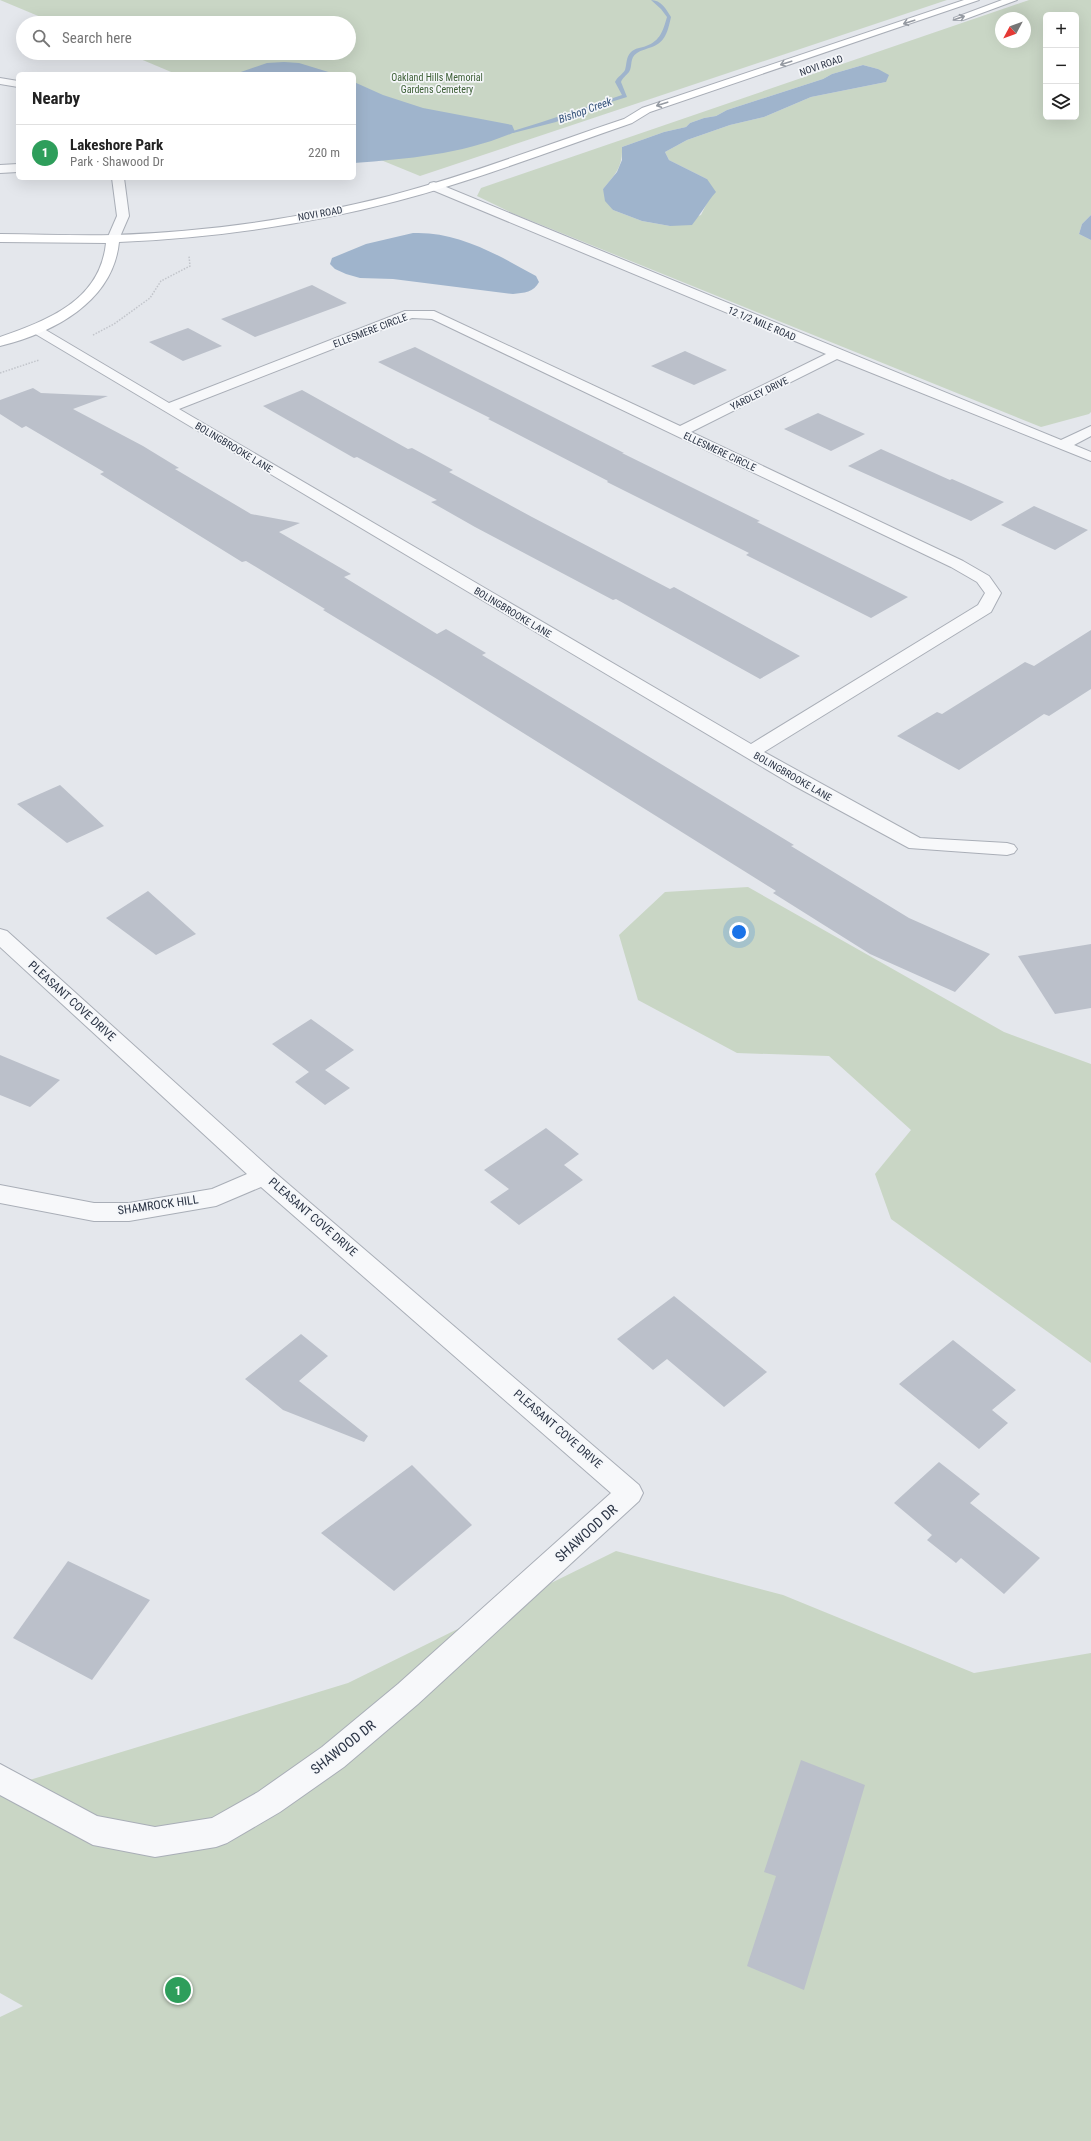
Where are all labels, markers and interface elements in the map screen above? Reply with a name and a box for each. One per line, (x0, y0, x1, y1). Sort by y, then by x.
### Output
north arrow (995, 12, 1031, 48)
map controls (1043, 12, 1079, 120)
button: + (1043, 12, 1079, 48)
one-way arrow (952, 14, 965, 21)
search box (16, 16, 356, 60)
one-way arrow (903, 19, 916, 26)
icon: search (30, 27, 52, 49)
text: Search here (62, 29, 132, 47)
button: − (1043, 48, 1079, 84)
street label: NOVI ROAD (798, 53, 845, 78)
one-way arrow (779, 60, 792, 67)
park label: Oakland Hills Memorial Gardens Cemetery (391, 72, 483, 95)
button: layers (1043, 84, 1079, 120)
text: Nearby (32, 88, 80, 108)
water label: Bishop Creek (557, 95, 614, 126)
one-way arrow (657, 101, 669, 109)
text: Lakeshore Park (70, 136, 163, 154)
text: 1 (42, 145, 48, 160)
text: 220 m (308, 145, 340, 160)
text: Park · Shawood Dr (70, 154, 164, 169)
street label: NOVI ROAD (297, 204, 344, 223)
street label: 12 1/2 MILE ROAD (726, 304, 798, 343)
street label: ELLESMERE CIRCLE (332, 311, 409, 350)
street label: YARDLEY DRIVE (729, 375, 790, 412)
street label: BOLINGBROOKE LANE (193, 420, 274, 475)
street label: ELLESMERE CIRCLE (682, 430, 758, 473)
street label: BOLINGBROOKE LANE (472, 585, 553, 640)
street label: BOLINGBROOKE LANE (752, 750, 834, 803)
your location (729, 922, 749, 942)
street label: PLEASANT COVE DRIVE (25, 958, 119, 1044)
street label: PLEASANT COVE DRIVE (266, 1175, 360, 1259)
street label: SHAMROCK HILL (117, 1192, 200, 1218)
street label: PLEASANT COVE DRIVE (511, 1387, 605, 1471)
street label: SHAWOOD DR (552, 1501, 621, 1565)
street label: SHAWOOD DR (307, 1716, 379, 1777)
pin: 1 (165, 1975, 191, 2005)

